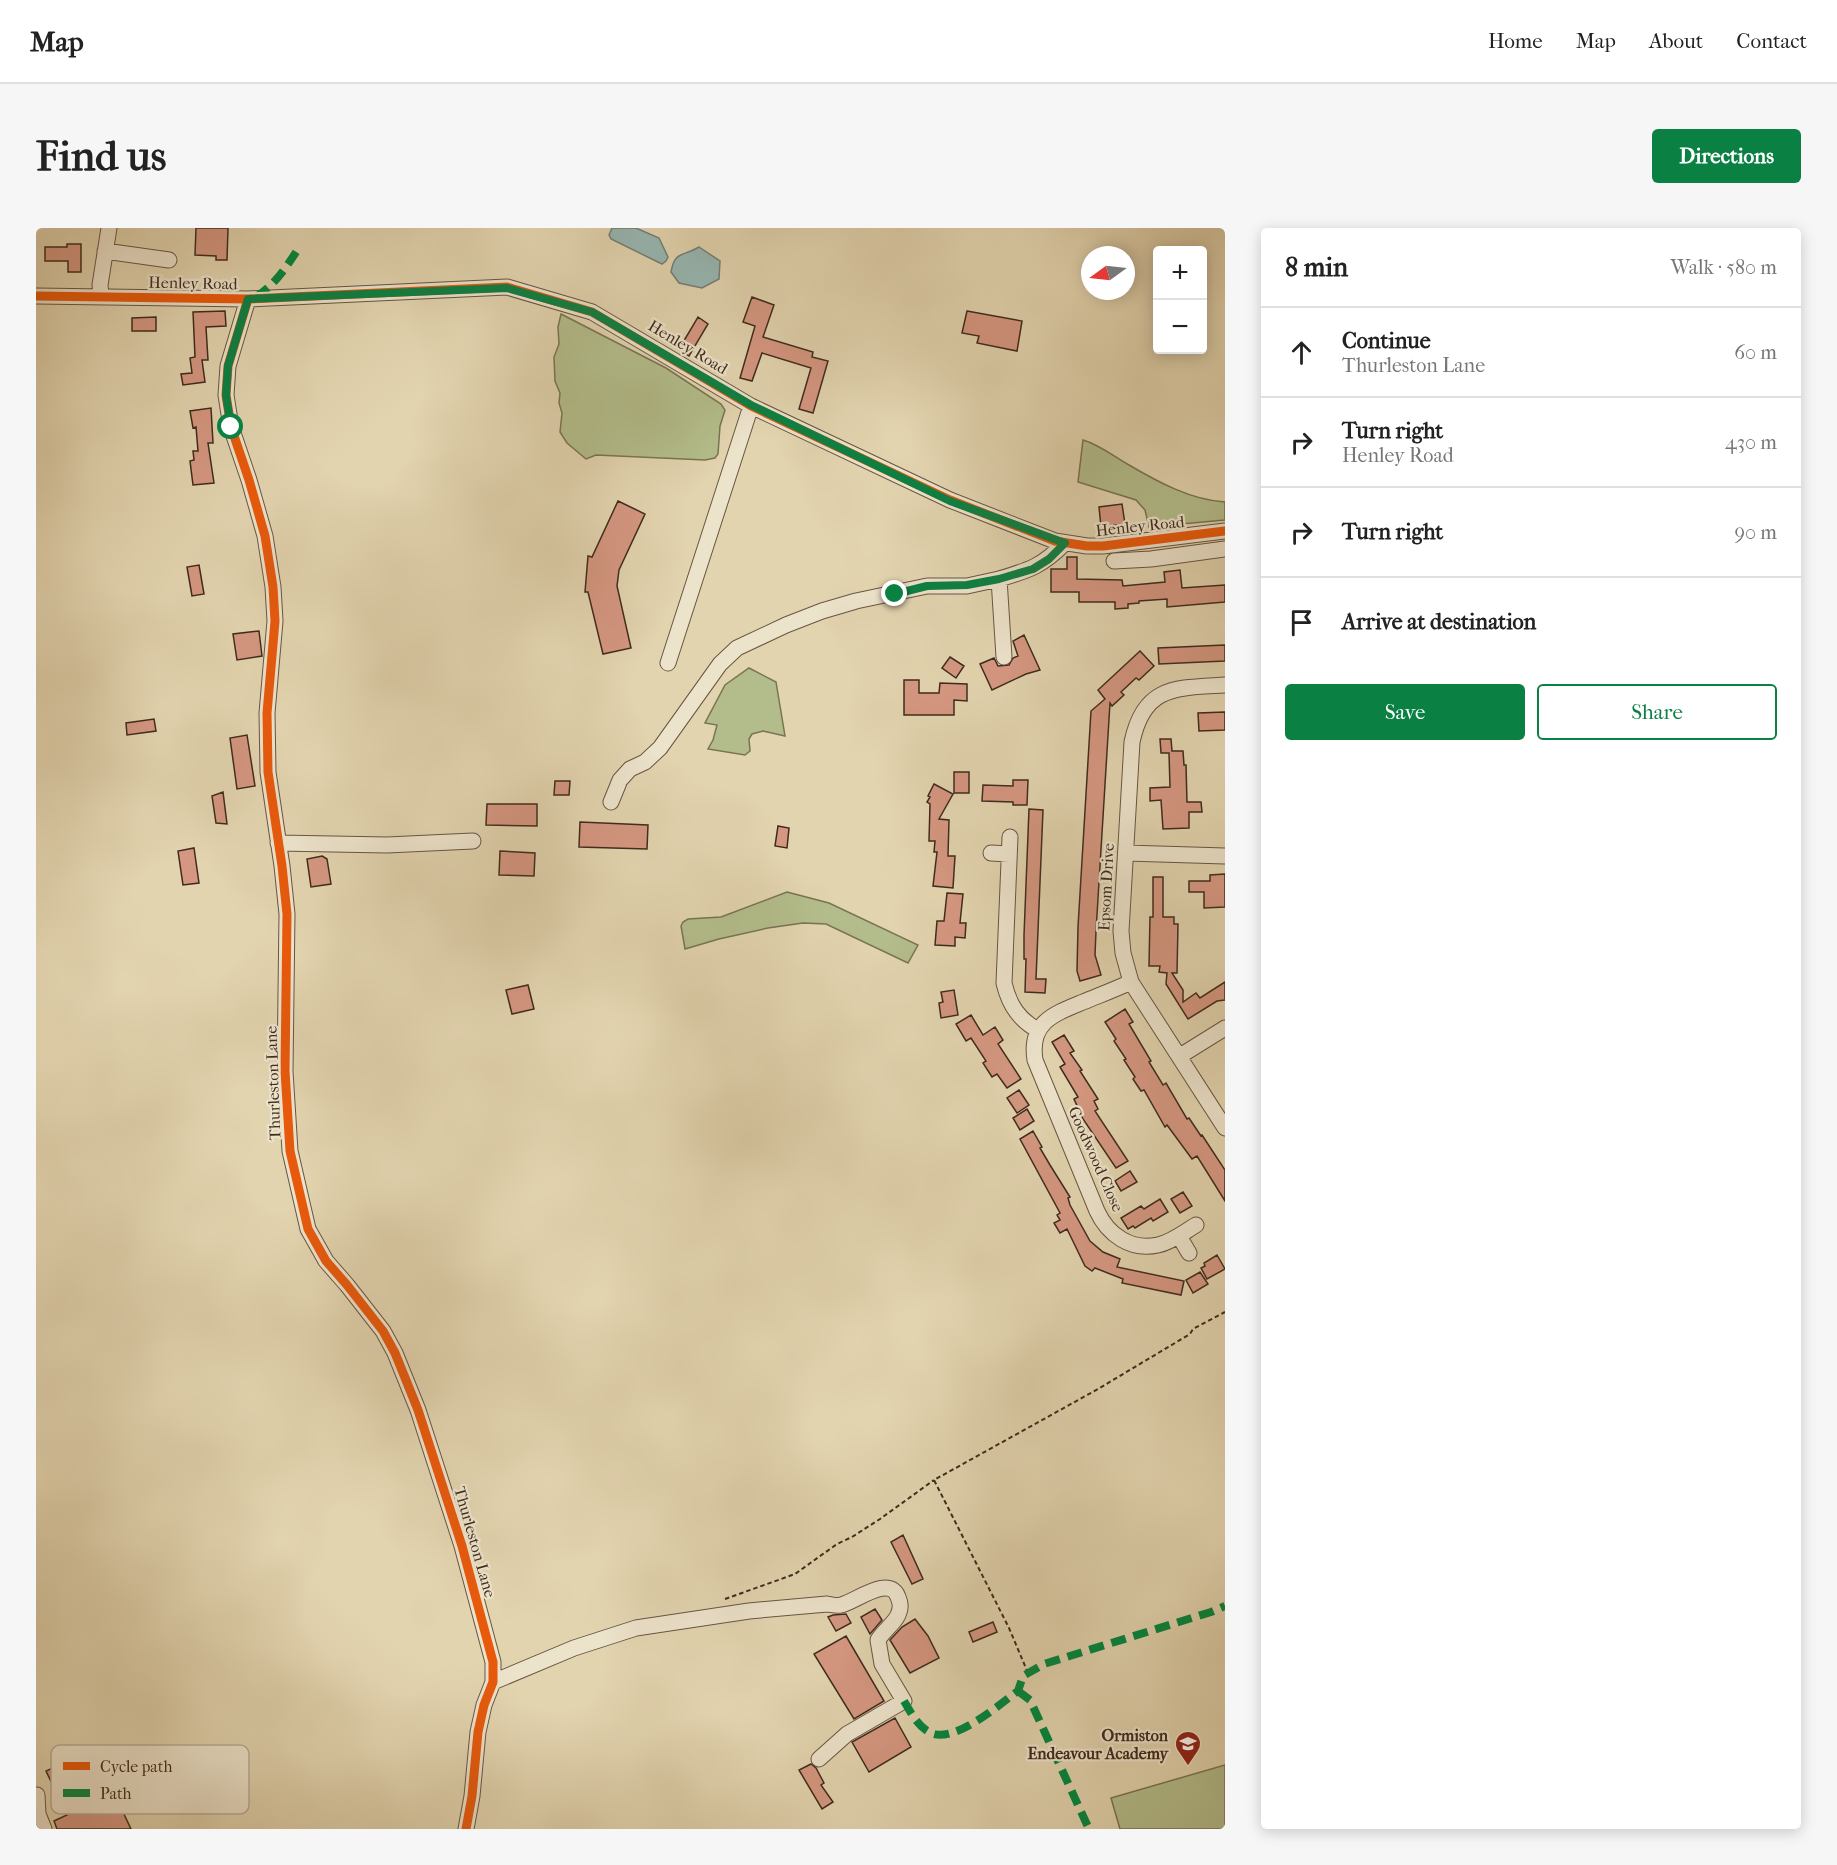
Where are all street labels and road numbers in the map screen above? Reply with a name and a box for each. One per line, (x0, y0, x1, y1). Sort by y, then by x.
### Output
street label: Henley Road (148, 273, 238, 293)
street label: Henley Road (645, 316, 731, 378)
street label: Henley Road (1095, 512, 1186, 540)
street label: Epsom Drive (1094, 842, 1118, 932)
street label: Thurleston Lane (262, 1025, 284, 1141)
street label: Goodwood Close (1064, 1103, 1128, 1215)
street label: Thurleston Lane (450, 1484, 500, 1600)

